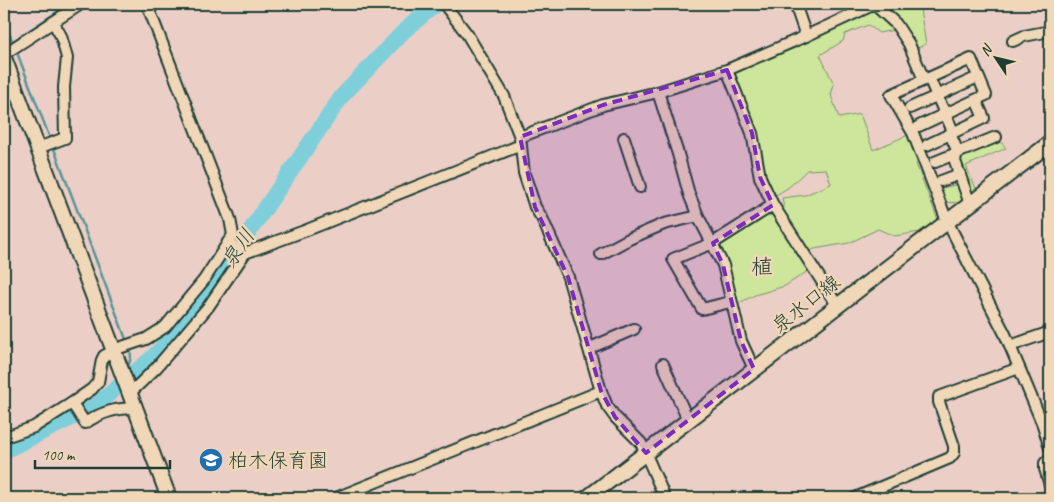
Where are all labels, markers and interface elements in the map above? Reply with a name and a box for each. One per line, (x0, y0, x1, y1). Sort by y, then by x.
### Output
north arrow (972, 32, 1022, 82)
text: N (976, 40, 997, 59)
water label: 泉川 (215, 223, 261, 273)
district label: 植 (751, 253, 773, 281)
street label: 泉水口線 (767, 270, 845, 338)
scale bar (35, 437, 170, 469)
text: 100 m (42, 446, 76, 465)
school or university icon: 柏木保育園 (198, 447, 224, 473)
place label: 柏木保育園 (228, 448, 328, 473)

